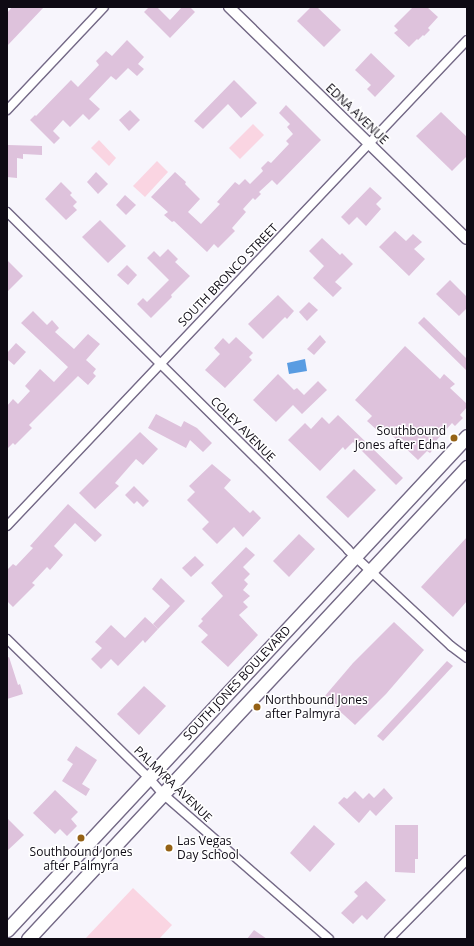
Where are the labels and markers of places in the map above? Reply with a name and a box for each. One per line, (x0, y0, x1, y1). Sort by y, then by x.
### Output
place label: Southbound Jones after Edna (355, 424, 446, 452)
marker: Southbound Jones after Edna (449, 433, 459, 443)
place label: Northbound Jones after Palmyra (265, 693, 368, 721)
marker: Northbound Jones after Palmyra (252, 702, 262, 712)
marker: Southbound Jones after Palmyra (76, 833, 86, 843)
place label: Las Vegas Day School (177, 834, 239, 862)
marker: Las Vegas Day School (164, 843, 174, 853)
place label: Southbound Jones after Palmyra (30, 845, 132, 873)

